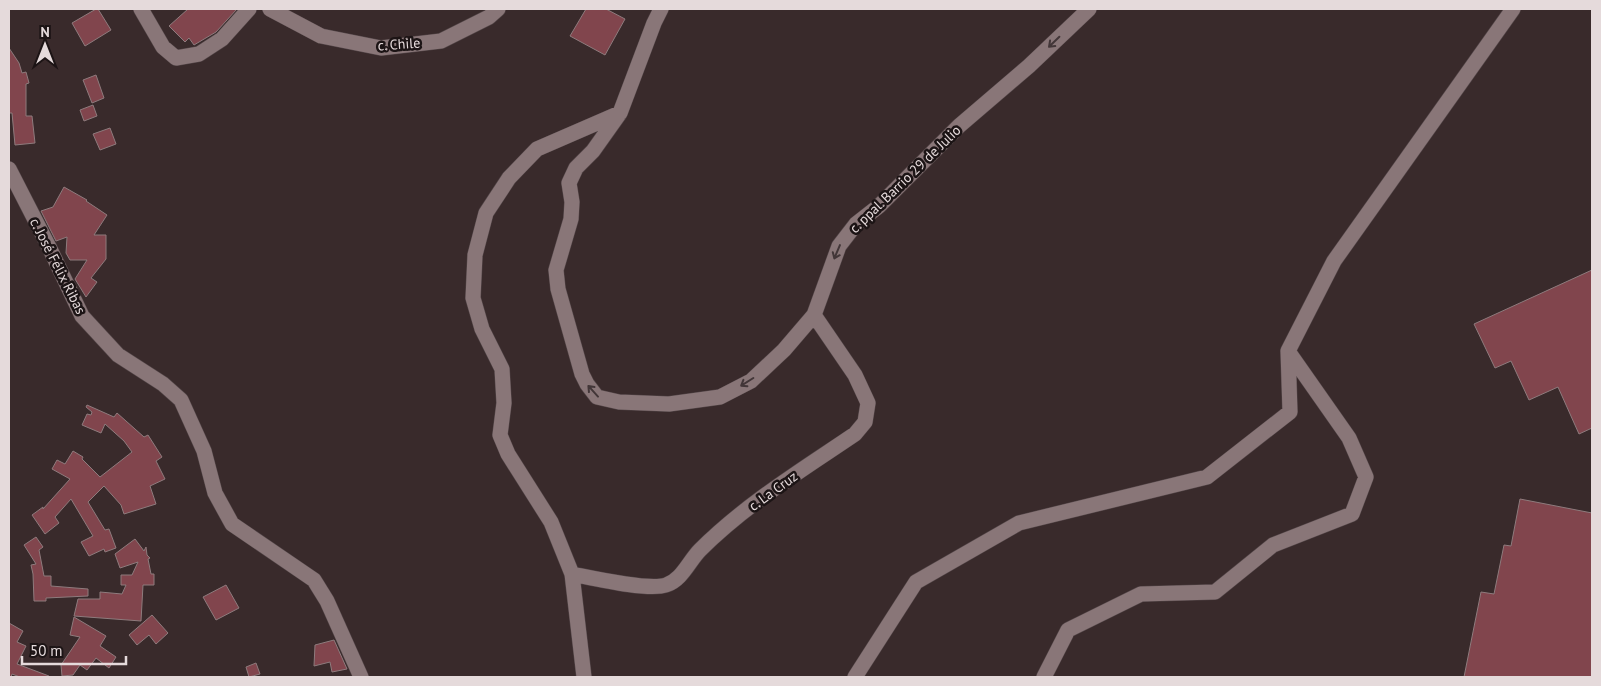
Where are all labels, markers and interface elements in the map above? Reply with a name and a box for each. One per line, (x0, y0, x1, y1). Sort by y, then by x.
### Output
north arrow (20, 20, 70, 70)
text: N (40, 23, 50, 41)
street label: c. Chile (377, 34, 421, 54)
one-way arrow (1047, 36, 1060, 48)
street label: c. ppal. Barrio 29 de Julio (846, 121, 964, 237)
street label: c. José Félix Ribas (26, 215, 90, 317)
one-way arrow (832, 244, 842, 259)
one-way arrow (741, 378, 755, 388)
one-way arrow (587, 385, 599, 398)
street label: c. La Cruz (745, 467, 801, 515)
scale bar (22, 634, 126, 666)
text: 50 m (30, 641, 63, 660)

